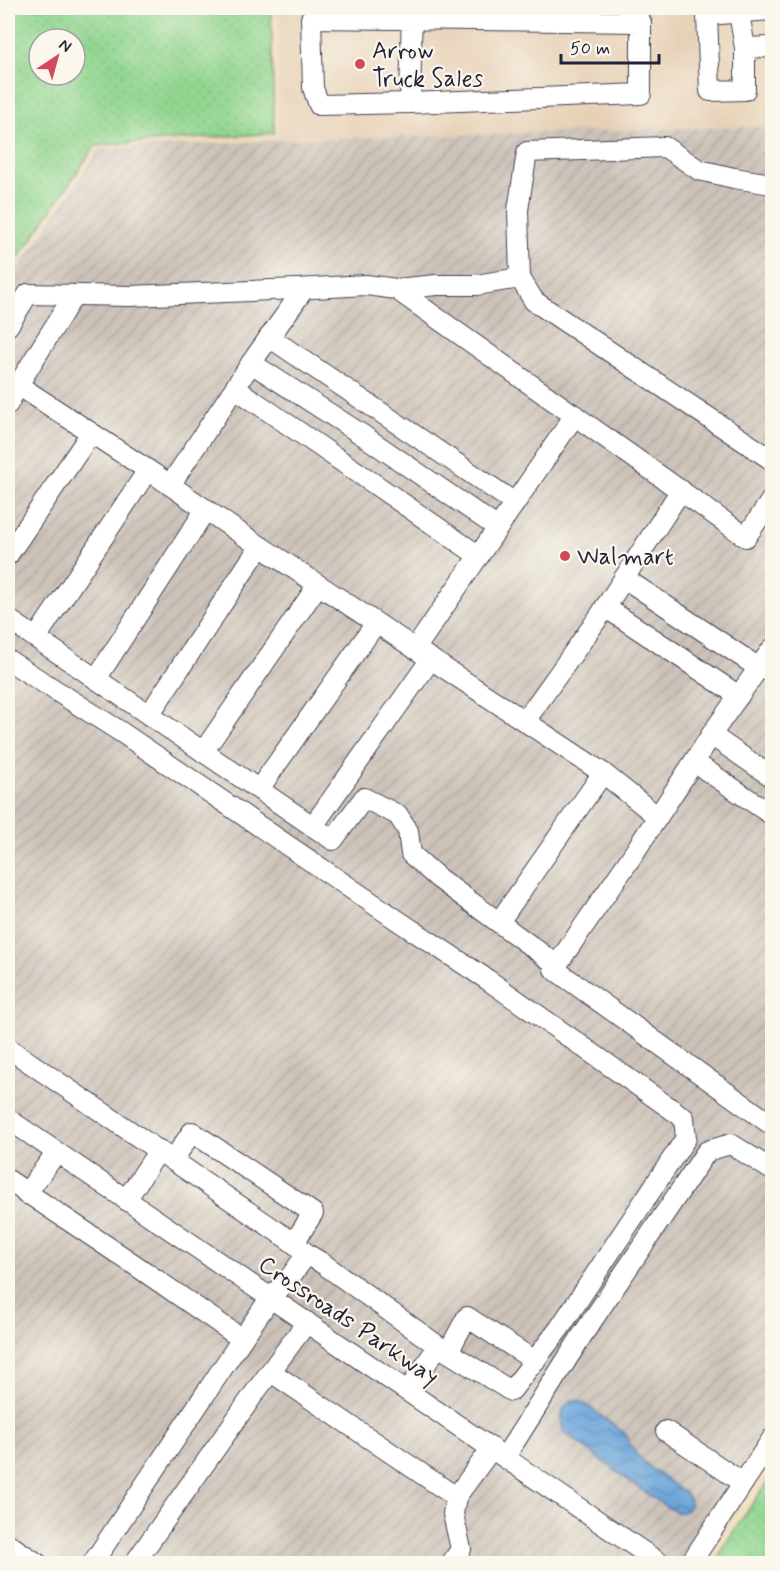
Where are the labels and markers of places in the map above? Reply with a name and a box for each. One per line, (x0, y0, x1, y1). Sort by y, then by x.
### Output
place label: Arrow Truck Sales (372, 36, 483, 95)
marker: Arrow Truck Sales (353, 57, 367, 71)
place label: Walmart (577, 542, 674, 573)
marker: Walmart (558, 549, 572, 563)

